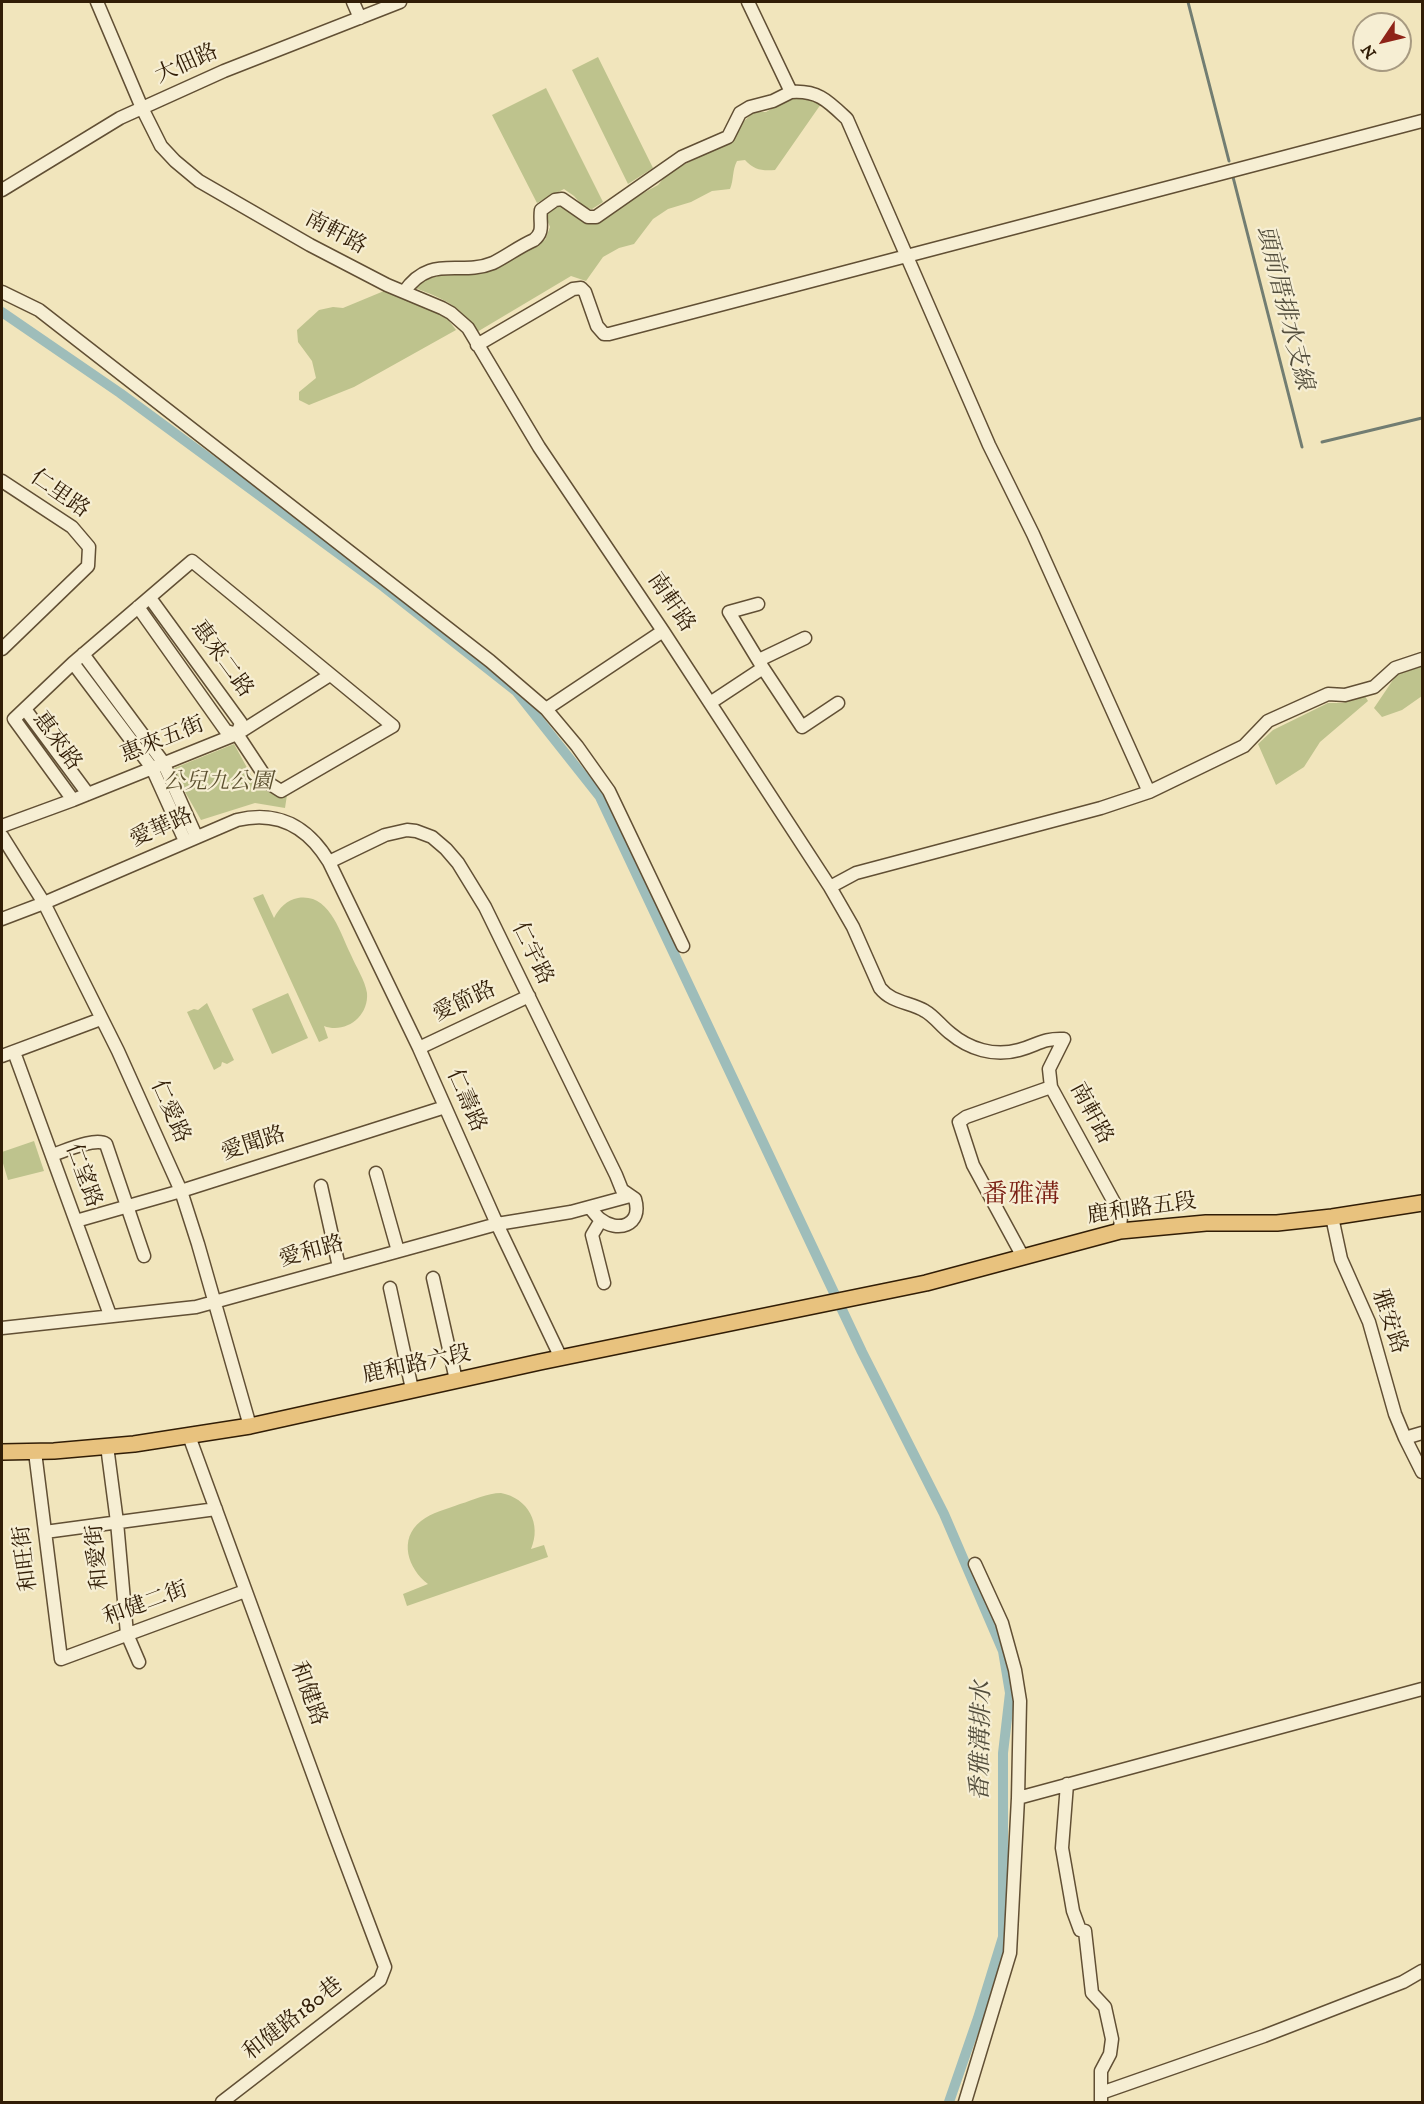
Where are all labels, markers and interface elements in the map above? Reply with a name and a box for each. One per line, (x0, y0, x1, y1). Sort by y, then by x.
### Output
north arrow (1352, 12, 1412, 72)
street label: 大佃路 (151, 40, 223, 90)
text: N (1357, 40, 1381, 62)
street label: 南軒路 (300, 207, 370, 261)
water label: 頭前厝排水支線 (1249, 223, 1317, 393)
street label: 仁里路 (24, 465, 94, 525)
street label: 南軒路 (641, 568, 699, 638)
street label: 惠來二路 (184, 617, 258, 703)
street label: 惠來路 (26, 708, 86, 776)
street label: 惠來五街 (117, 712, 209, 770)
park label: 公兒九公園 (163, 770, 273, 796)
street label: 愛華路 (126, 804, 198, 854)
street label: 仁宇路 (505, 919, 557, 989)
street label: 愛節路 (430, 977, 500, 1029)
street label: 仁壽路 (440, 1065, 490, 1137)
street label: 仁愛路 (144, 1076, 194, 1148)
street label: 南軒路 (1063, 1079, 1117, 1149)
street label: 愛聞路 (219, 1122, 289, 1168)
street label: 仁望路 (58, 1140, 106, 1212)
district label: 番雅溝 (982, 1181, 1060, 1213)
street label: 鹿和路五段 (1086, 1189, 1198, 1231)
street label: 愛和路 (277, 1232, 347, 1274)
street label: 雅安路 (1365, 1287, 1411, 1357)
street label: 鹿和路六段 (360, 1342, 474, 1390)
street label: 和愛街 (83, 1523, 115, 1591)
street label: 和旺街 (10, 1524, 44, 1592)
street label: 和健二街 (100, 1578, 192, 1632)
street label: 和健路 (283, 1658, 331, 1730)
water label: 番雅溝排水 (968, 1681, 998, 1801)
street label: 和健路180巷 (239, 1973, 349, 2067)

